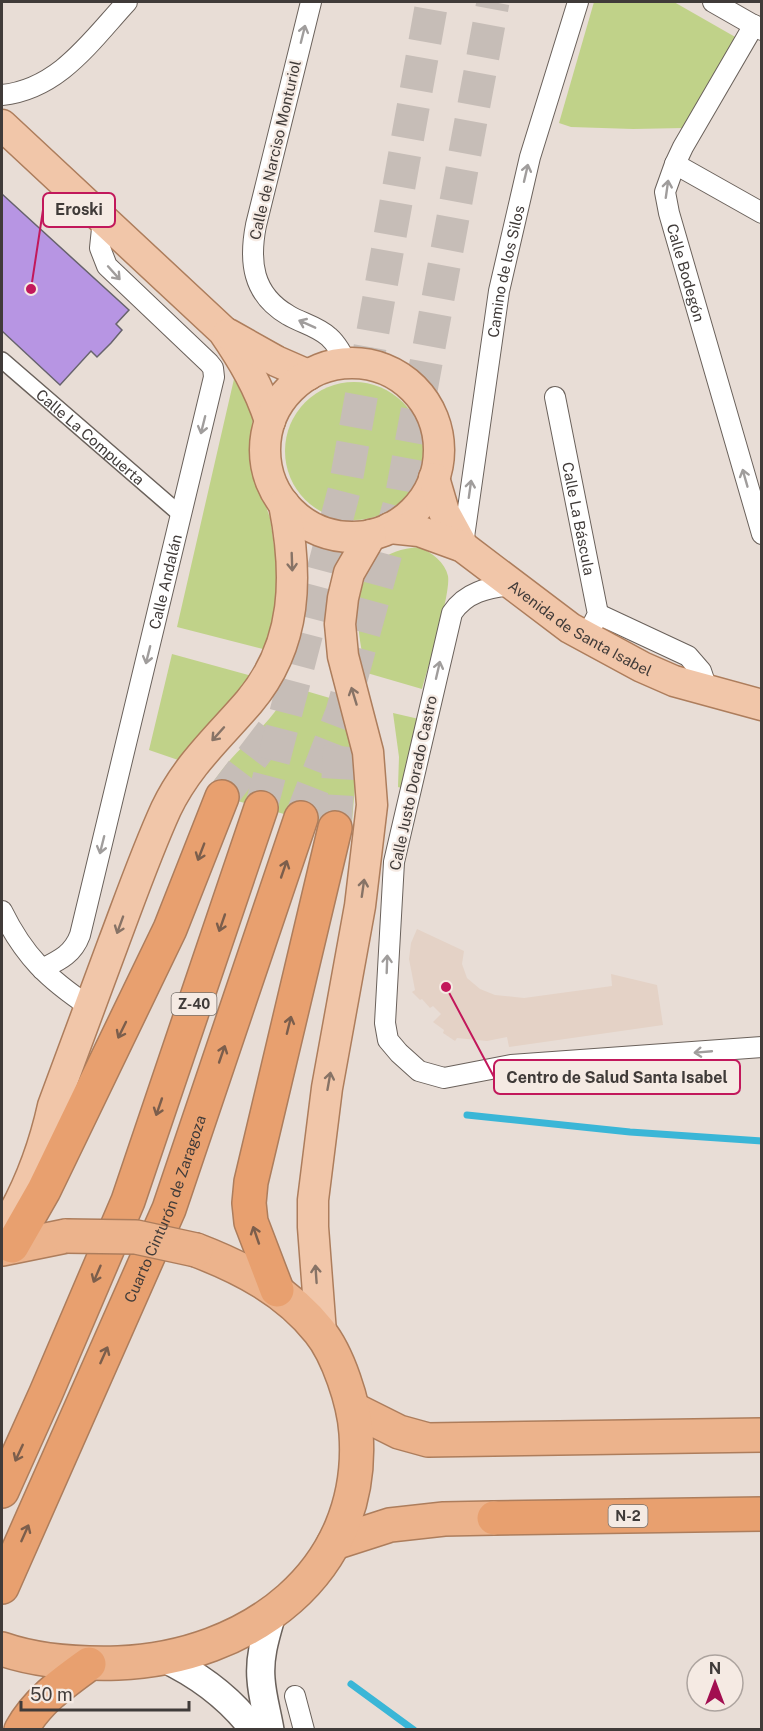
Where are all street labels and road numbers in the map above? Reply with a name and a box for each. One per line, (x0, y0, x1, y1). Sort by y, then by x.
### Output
street label: Calle de Narciso Monturiol (246, 59, 304, 241)
street label: Camino de los Silos (484, 204, 527, 339)
street label: Calle Bodegón (664, 221, 709, 324)
street label: Calle La Compuerta (33, 385, 148, 488)
street label: Calle La Báscula (560, 461, 599, 577)
street label: Calle Andalán (145, 532, 184, 631)
street label: Avenida de Santa Isabel (506, 576, 655, 679)
street label: Calle Justo Dorado Castro (386, 694, 440, 872)
road number: Z-40 (172, 993, 216, 1015)
street label: Cuarto Cinturón de Zaragoza (120, 1113, 209, 1305)
road number: N-2 (608, 1505, 648, 1527)

